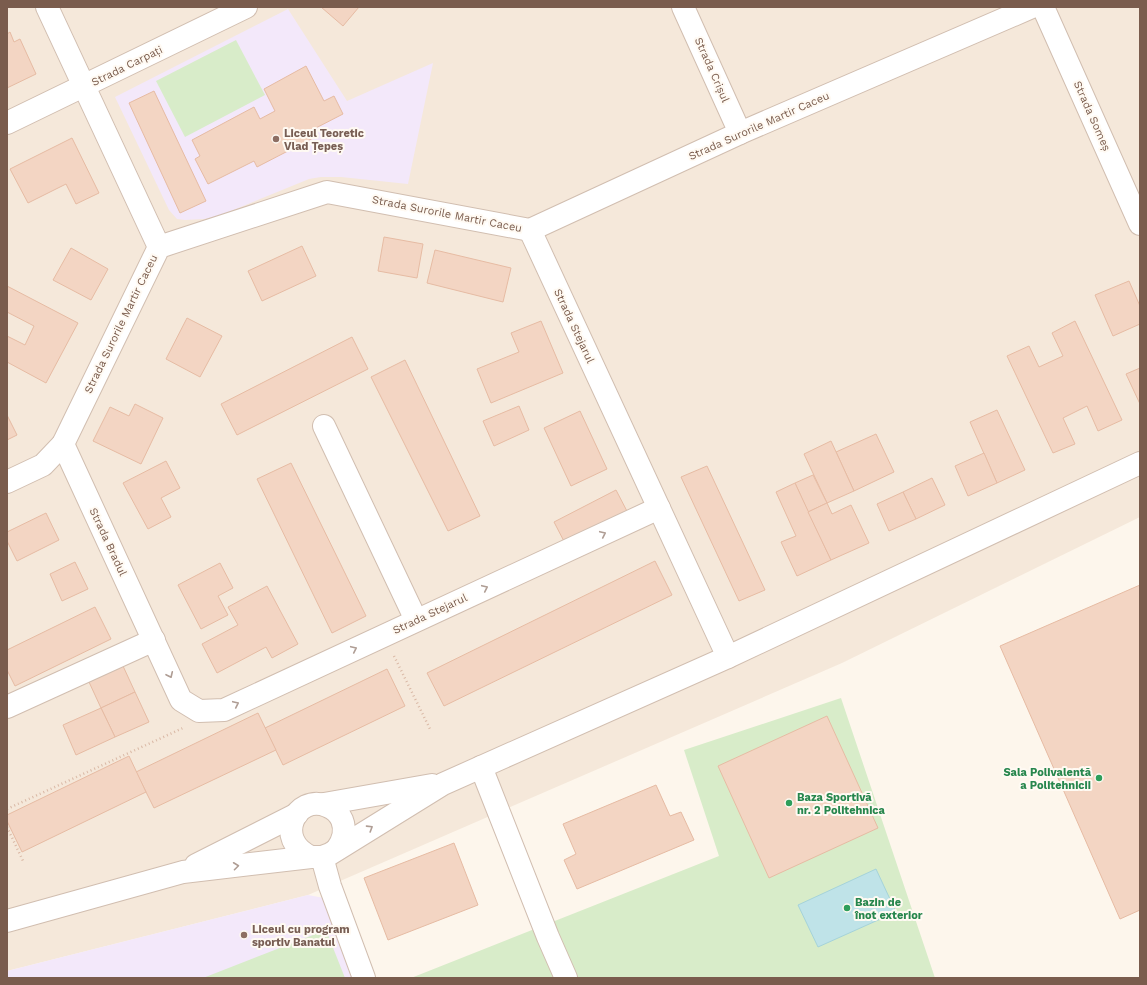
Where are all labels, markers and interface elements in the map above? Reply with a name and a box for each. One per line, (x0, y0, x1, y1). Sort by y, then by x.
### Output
street label: Strada Crișul (692, 35, 732, 105)
street label: Strada Carpați (89, 43, 165, 89)
street label: Strada Someș (1071, 79, 1113, 153)
street label: Strada Surorile Martir Caceu (687, 89, 831, 163)
place label: Liceul Teoretic Vlad Țepeș (284, 127, 364, 153)
marker: Liceul Teoretic Vlad Țepeș (271, 134, 281, 144)
street label: Strada Surorile Martir Caceu (371, 193, 523, 235)
street label: Strada Surorile Martir Caceu (82, 253, 160, 395)
street label: Strada Stejarul (551, 287, 597, 366)
street label: Strada Bradul (87, 506, 130, 579)
one-way arrow (599, 531, 606, 539)
one-way arrow (481, 585, 488, 593)
street label: Strada Stejarul (391, 591, 470, 637)
one-way arrow (350, 646, 358, 654)
one-way arrow (165, 671, 173, 679)
one-way arrow (232, 701, 240, 709)
place label: Sala Polivalentă a Politehnicii (1003, 766, 1092, 792)
marker: Sala Polivalentă a Politehnicii (1094, 773, 1104, 783)
place label: Baza Sportivă nr. 2 Politehnica (797, 791, 886, 817)
marker: Baza Sportivă nr. 2 Politehnica (784, 798, 794, 808)
one-way arrow (366, 826, 373, 833)
one-way arrow (233, 861, 239, 870)
place label: Bazin de înot exterior (854, 896, 923, 922)
marker: Bazin de înot exterior (842, 903, 852, 913)
place label: Liceul cu program sportiv Banatul (252, 923, 350, 949)
marker: Liceul cu program sportiv Banatul (239, 930, 249, 940)

